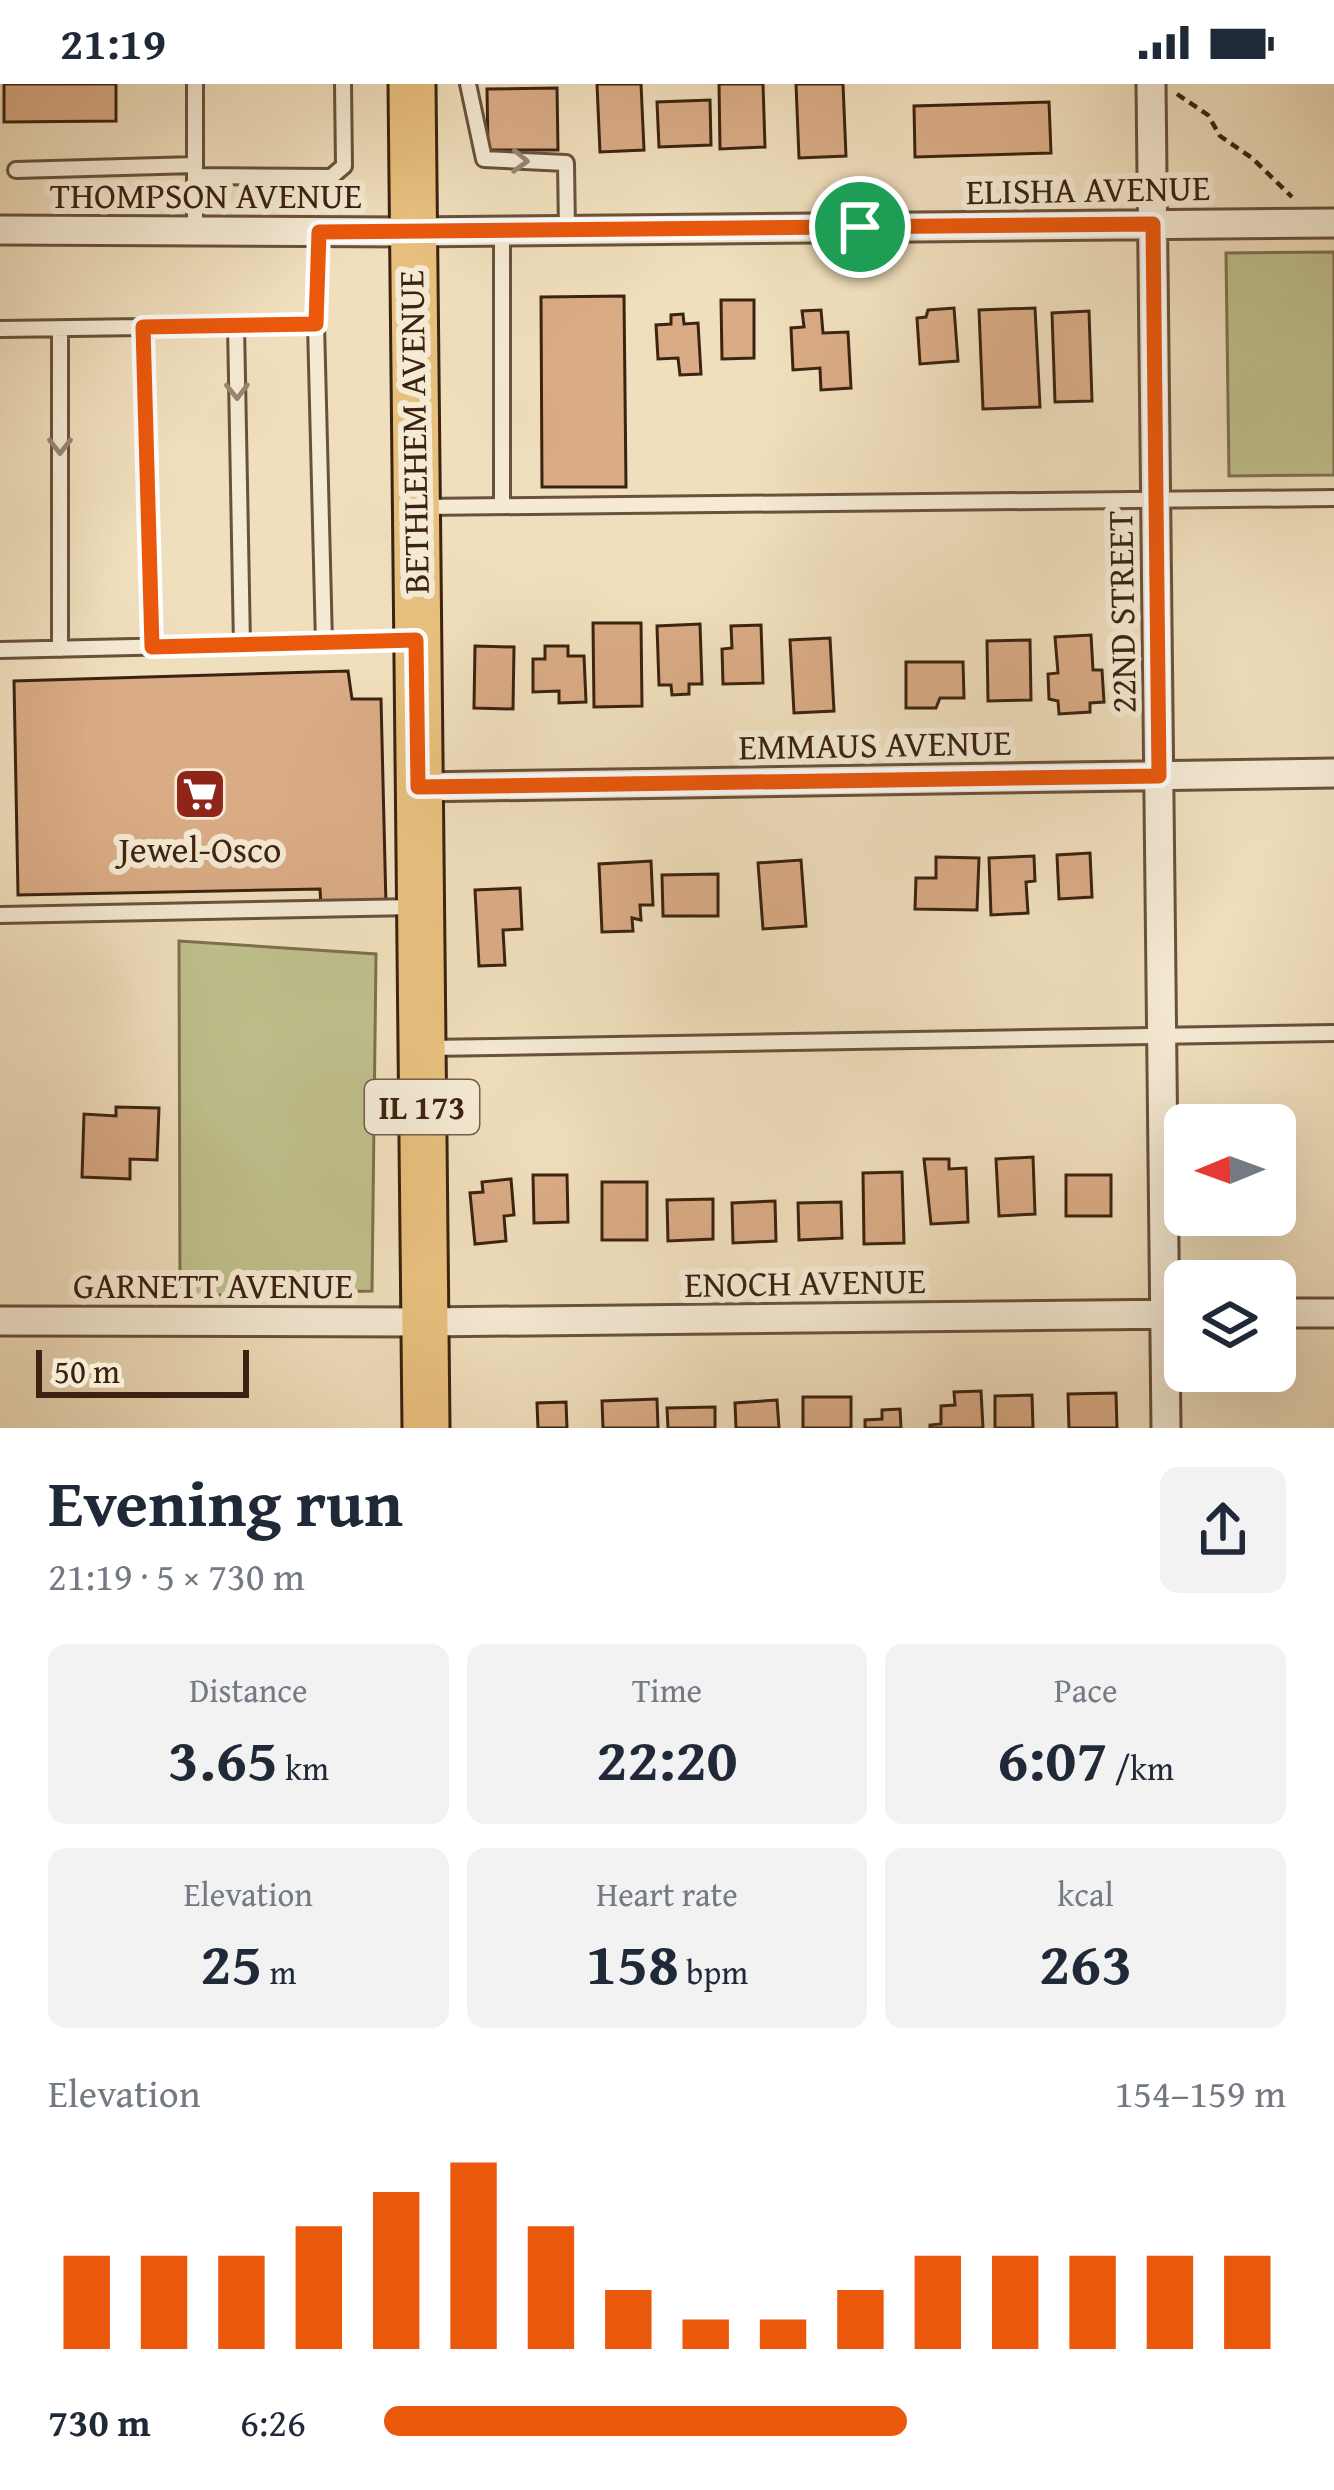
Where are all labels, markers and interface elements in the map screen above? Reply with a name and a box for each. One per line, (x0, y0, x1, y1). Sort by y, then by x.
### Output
text: 21:19 (60, 10, 166, 75)
one-way arrow (511, 148, 530, 174)
street label: ELISHA AVENUE (965, 160, 1211, 217)
street label: THOMPSON AVENUE (50, 168, 362, 221)
pin (809, 176, 911, 278)
icon: arrive (827, 194, 893, 260)
street label: BETHLEHEM AVENUE (383, 269, 442, 595)
one-way arrow (224, 382, 250, 401)
one-way arrow (47, 438, 73, 456)
street label: 22ND STREET (1092, 510, 1149, 714)
street label: EMMAUS AVENUE (738, 715, 1012, 772)
supermarket icon: Jewel-Osco (172, 766, 228, 822)
place label: Jewel-Osco (115, 822, 281, 875)
road number: IL 173 (365, 1080, 479, 1134)
north arrow (1164, 1104, 1296, 1236)
map controls (1164, 1104, 1296, 1392)
street label: ENOCH AVENUE (684, 1253, 926, 1310)
street label: GARNETT AVENUE (73, 1258, 353, 1311)
button: layers (1164, 1260, 1296, 1392)
scale bar (36, 1344, 249, 1397)
text: 50 m (54, 1347, 120, 1395)
text: Evening run (48, 1453, 403, 1550)
button: share (1160, 1467, 1286, 1593)
text: 21:19 · 5 × 730 m (48, 1547, 305, 1604)
text: Distance (189, 1666, 307, 1714)
text: Time (632, 1666, 702, 1714)
text: Pace (1054, 1666, 1117, 1714)
text: 3.65 (168, 1714, 278, 1802)
text: 22:20 (596, 1714, 738, 1802)
text: 6:07 (997, 1714, 1107, 1802)
text: km (278, 1744, 329, 1792)
text: /km (1107, 1744, 1174, 1792)
text: Elevation (184, 1870, 313, 1918)
text: Heart rate (596, 1870, 738, 1918)
text: kcal (1058, 1870, 1114, 1918)
text: 25 (200, 1918, 262, 2006)
text: 158 (586, 1918, 679, 2006)
text: 263 (1039, 1918, 1132, 2006)
text: m (262, 1948, 297, 1996)
text: bpm (679, 1948, 748, 1996)
text: Elevation (48, 2064, 201, 2121)
text: 154–159 m (1114, 2064, 1286, 2121)
text: 730 m (48, 2393, 151, 2450)
text: 6:26 (240, 2393, 306, 2450)

